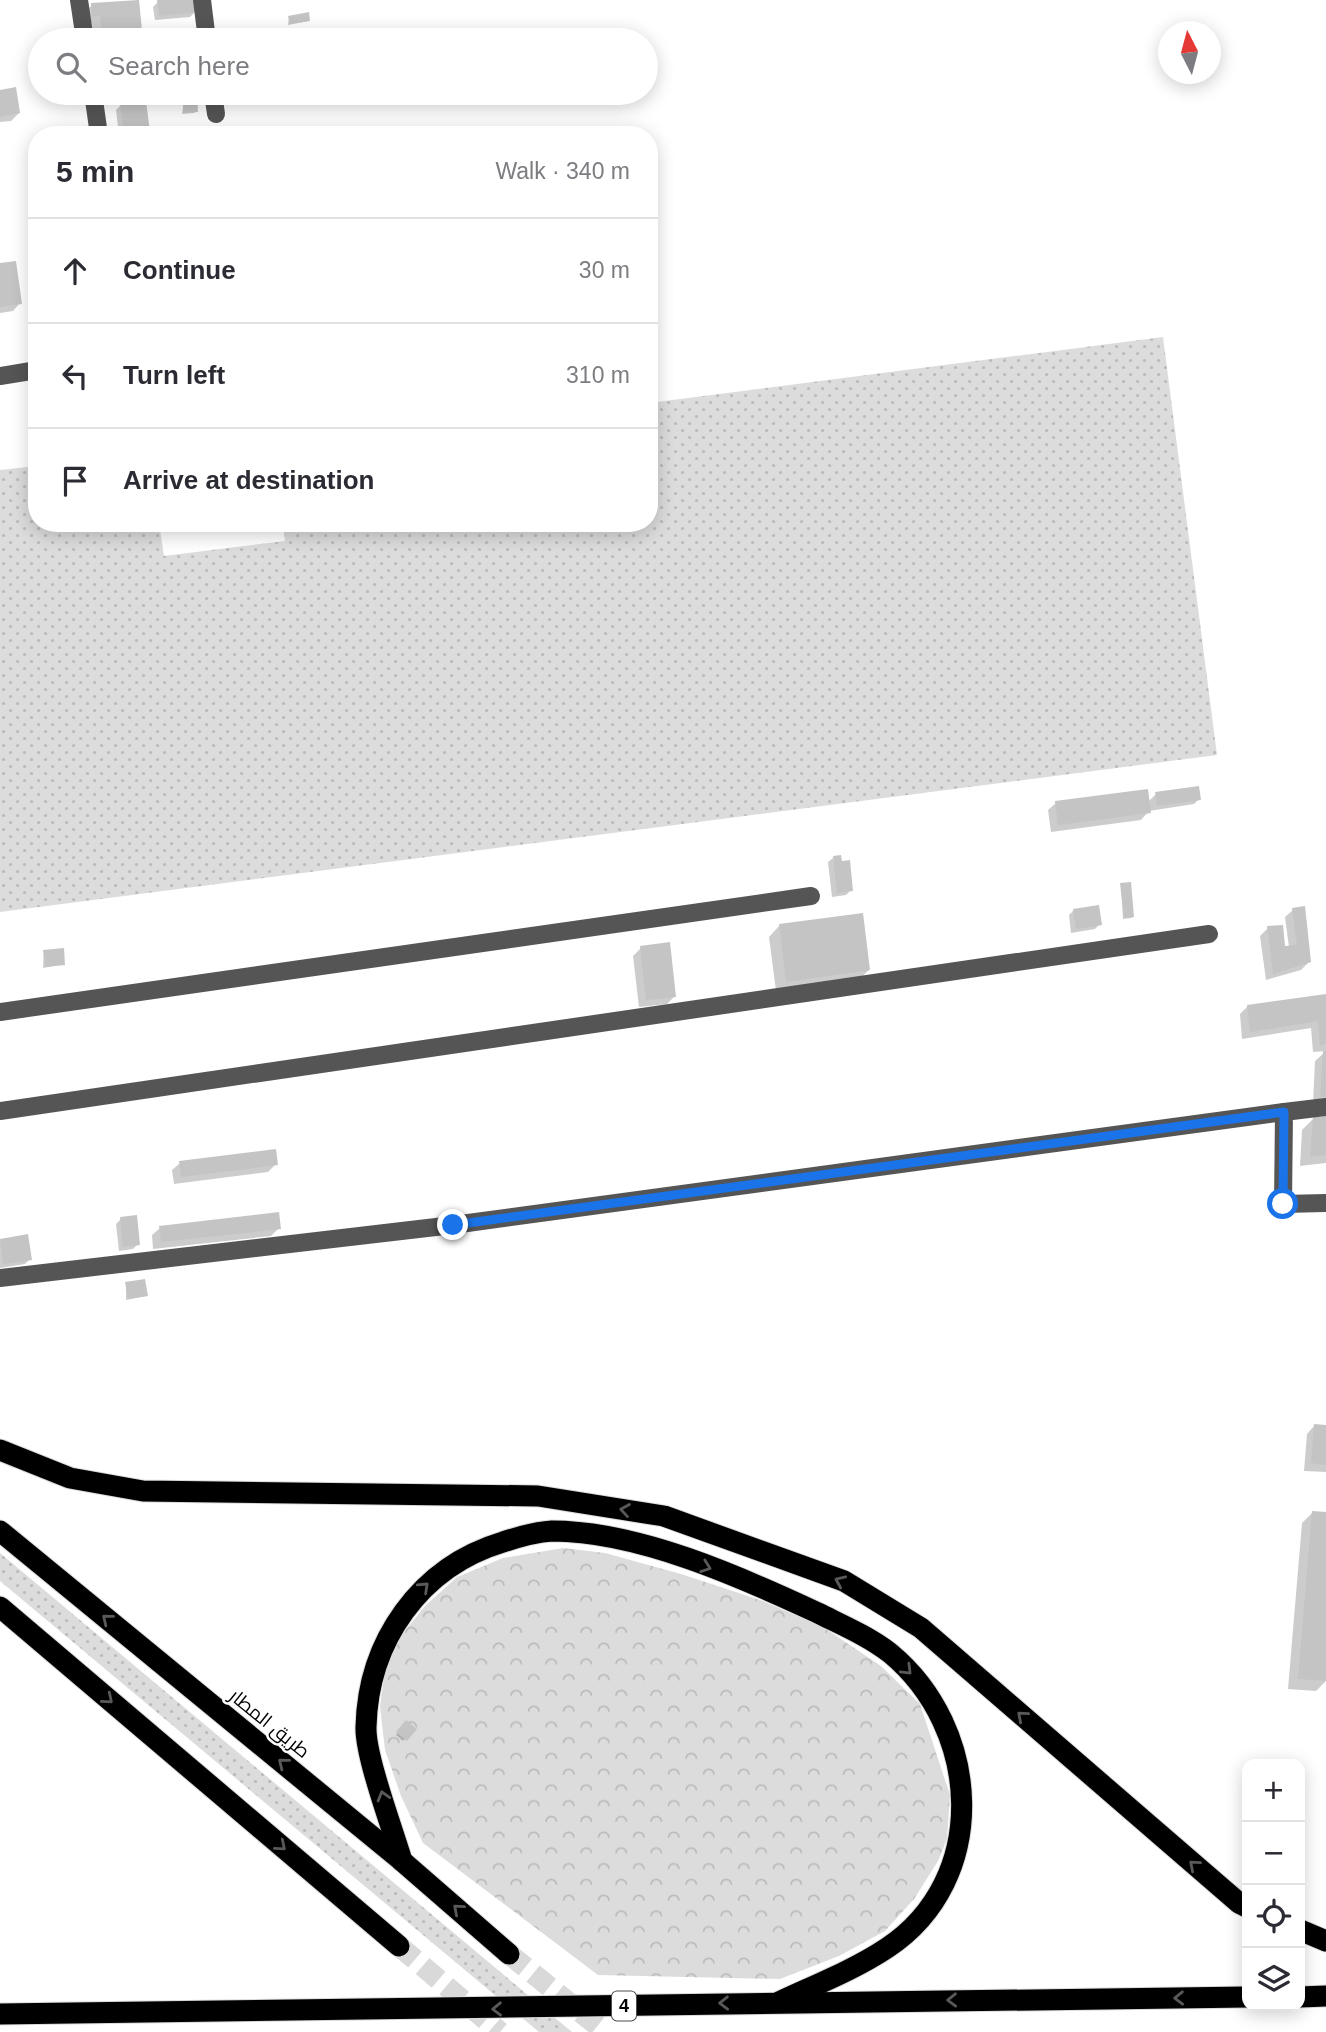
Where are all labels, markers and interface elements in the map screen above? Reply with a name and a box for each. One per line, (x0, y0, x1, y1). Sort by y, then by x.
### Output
north arrow (1158, 21, 1221, 84)
search box (28, 28, 658, 105)
icon: search (52, 48, 90, 86)
text: Search here (108, 51, 250, 81)
text: 5 min (56, 155, 134, 188)
text: Walk · 340 m (495, 158, 630, 184)
icon: ahead (56, 252, 94, 290)
text: Continue (123, 255, 236, 285)
text: 30 m (579, 257, 630, 283)
icon: left (56, 357, 94, 395)
text: Turn left (123, 360, 225, 390)
text: 310 m (566, 362, 630, 388)
icon: arrive (56, 462, 94, 500)
text: Arrive at destination (123, 465, 374, 495)
route start (1267, 1188, 1298, 1219)
route end (437, 1209, 468, 1240)
one-way arrow (619, 1503, 631, 1518)
one-way arrow (700, 1559, 712, 1573)
one-way arrow (835, 1575, 847, 1589)
one-way arrow (416, 1583, 429, 1595)
one-way arrow (103, 1615, 116, 1627)
one-way arrow (898, 1662, 911, 1675)
street label: طريق المطار (223, 1684, 314, 1764)
one-way arrow (100, 1691, 113, 1703)
one-way arrow (1017, 1712, 1030, 1724)
one-way arrow (279, 1759, 291, 1772)
map controls (1242, 1759, 1305, 2011)
button: + (1242, 1759, 1305, 1822)
one-way arrow (377, 1790, 392, 1802)
button: − (1242, 1822, 1305, 1885)
one-way arrow (273, 1838, 286, 1850)
one-way arrow (1189, 1861, 1202, 1873)
button: locate (1242, 1885, 1305, 1948)
one-way arrow (453, 1905, 466, 1917)
button: layers (1242, 1948, 1305, 2011)
one-way arrow (1173, 1990, 1184, 2006)
road number: 4 (612, 1992, 636, 2020)
one-way arrow (946, 1992, 956, 2008)
one-way arrow (718, 1995, 729, 2011)
one-way arrow (491, 2001, 502, 2016)

